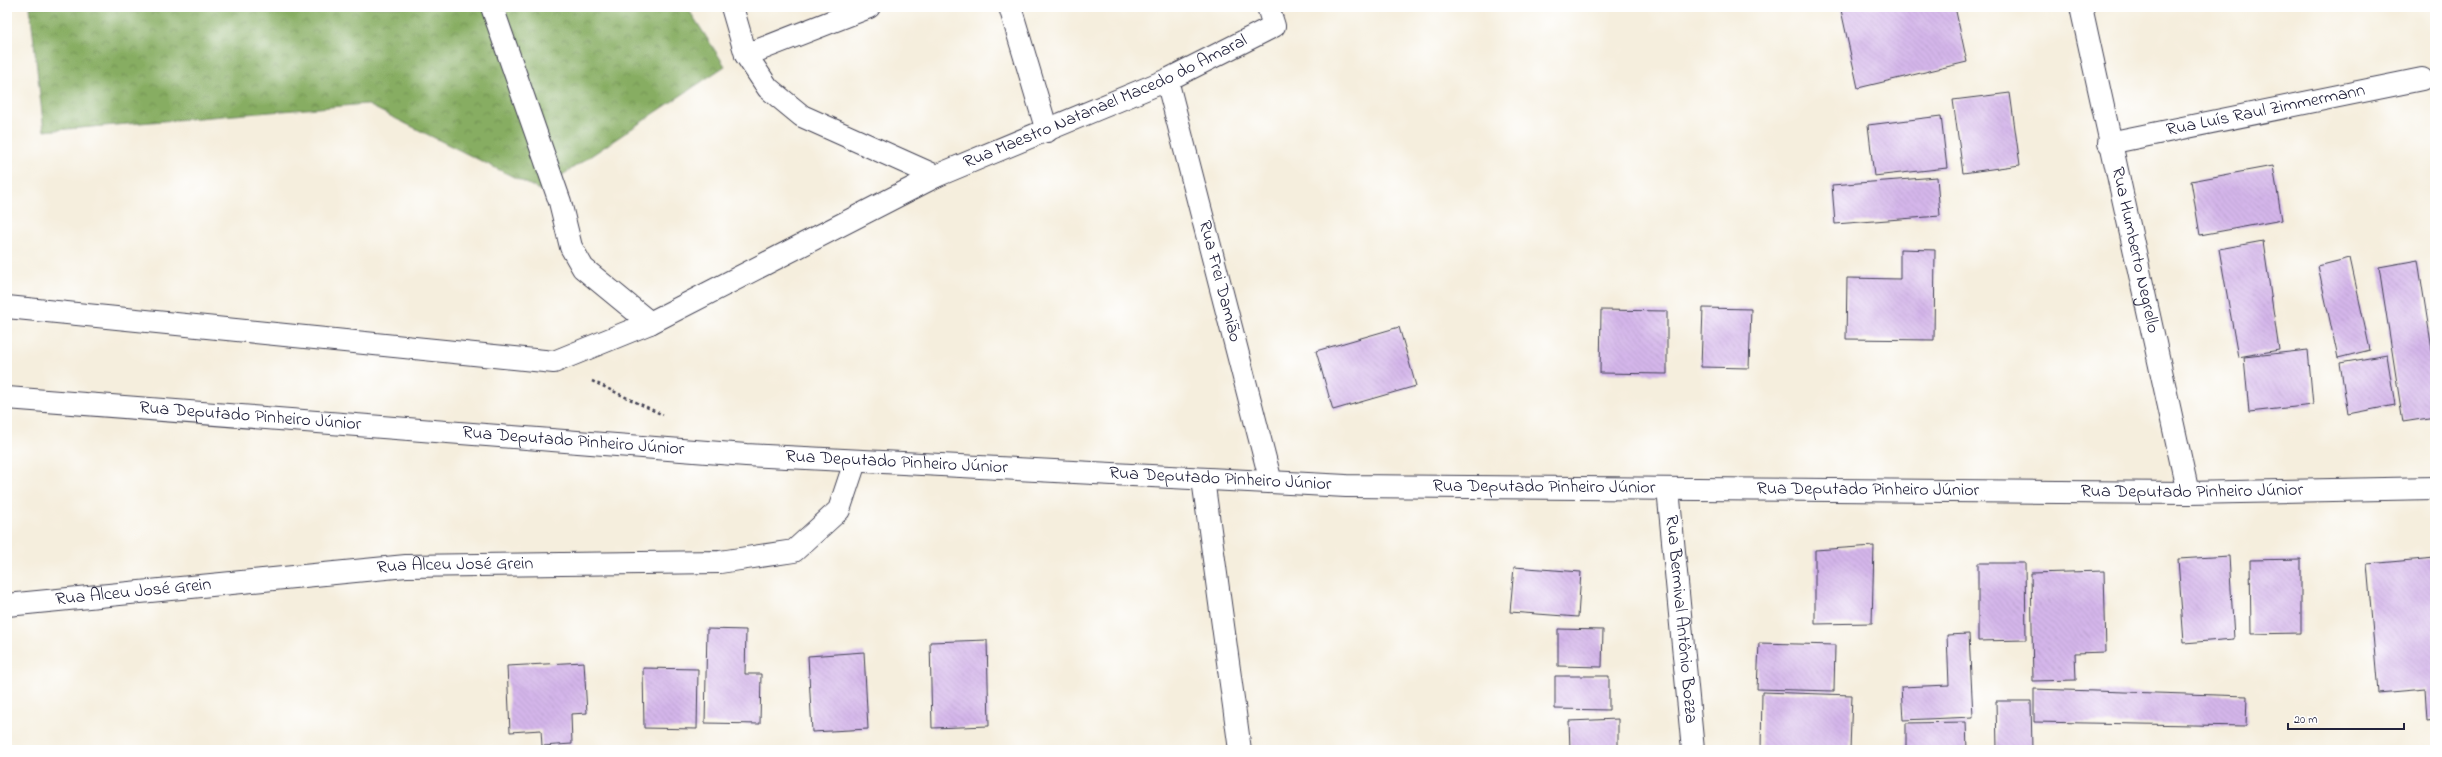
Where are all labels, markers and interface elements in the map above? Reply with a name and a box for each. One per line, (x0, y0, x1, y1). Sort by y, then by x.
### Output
street label: Rua Maestro Natanael Macedo do Amaral (960, 28, 1252, 176)
street label: Rua Luís Raul Zimmermann (2164, 78, 2368, 144)
street label: Rua Humberto Negrello (2104, 165, 2165, 336)
street label: Rua Frei Damião (1191, 218, 1247, 345)
street label: Rua Deputado Pinheiro Júnior (138, 395, 363, 438)
street label: Rua Deputado Pinheiro Júnior (461, 420, 686, 463)
street label: Rua Deputado Pinheiro Júnior (785, 444, 1009, 482)
street label: Rua Deputado Pinheiro Júnior (1108, 461, 1332, 498)
street label: Rua Deputado Pinheiro Júnior (1433, 474, 1656, 502)
street label: Rua Deputado Pinheiro Júnior (1757, 476, 1980, 504)
street label: Rua Deputado Pinheiro Júnior (2081, 478, 2304, 506)
street label: Rua Bermival Antônio Bozza (1658, 514, 1703, 725)
street label: Rua Alceu José Grein (376, 551, 534, 582)
street label: Rua Alceu José Grein (54, 572, 213, 613)
scale bar (2288, 705, 2404, 731)
text: 20 m (2294, 711, 2317, 729)

